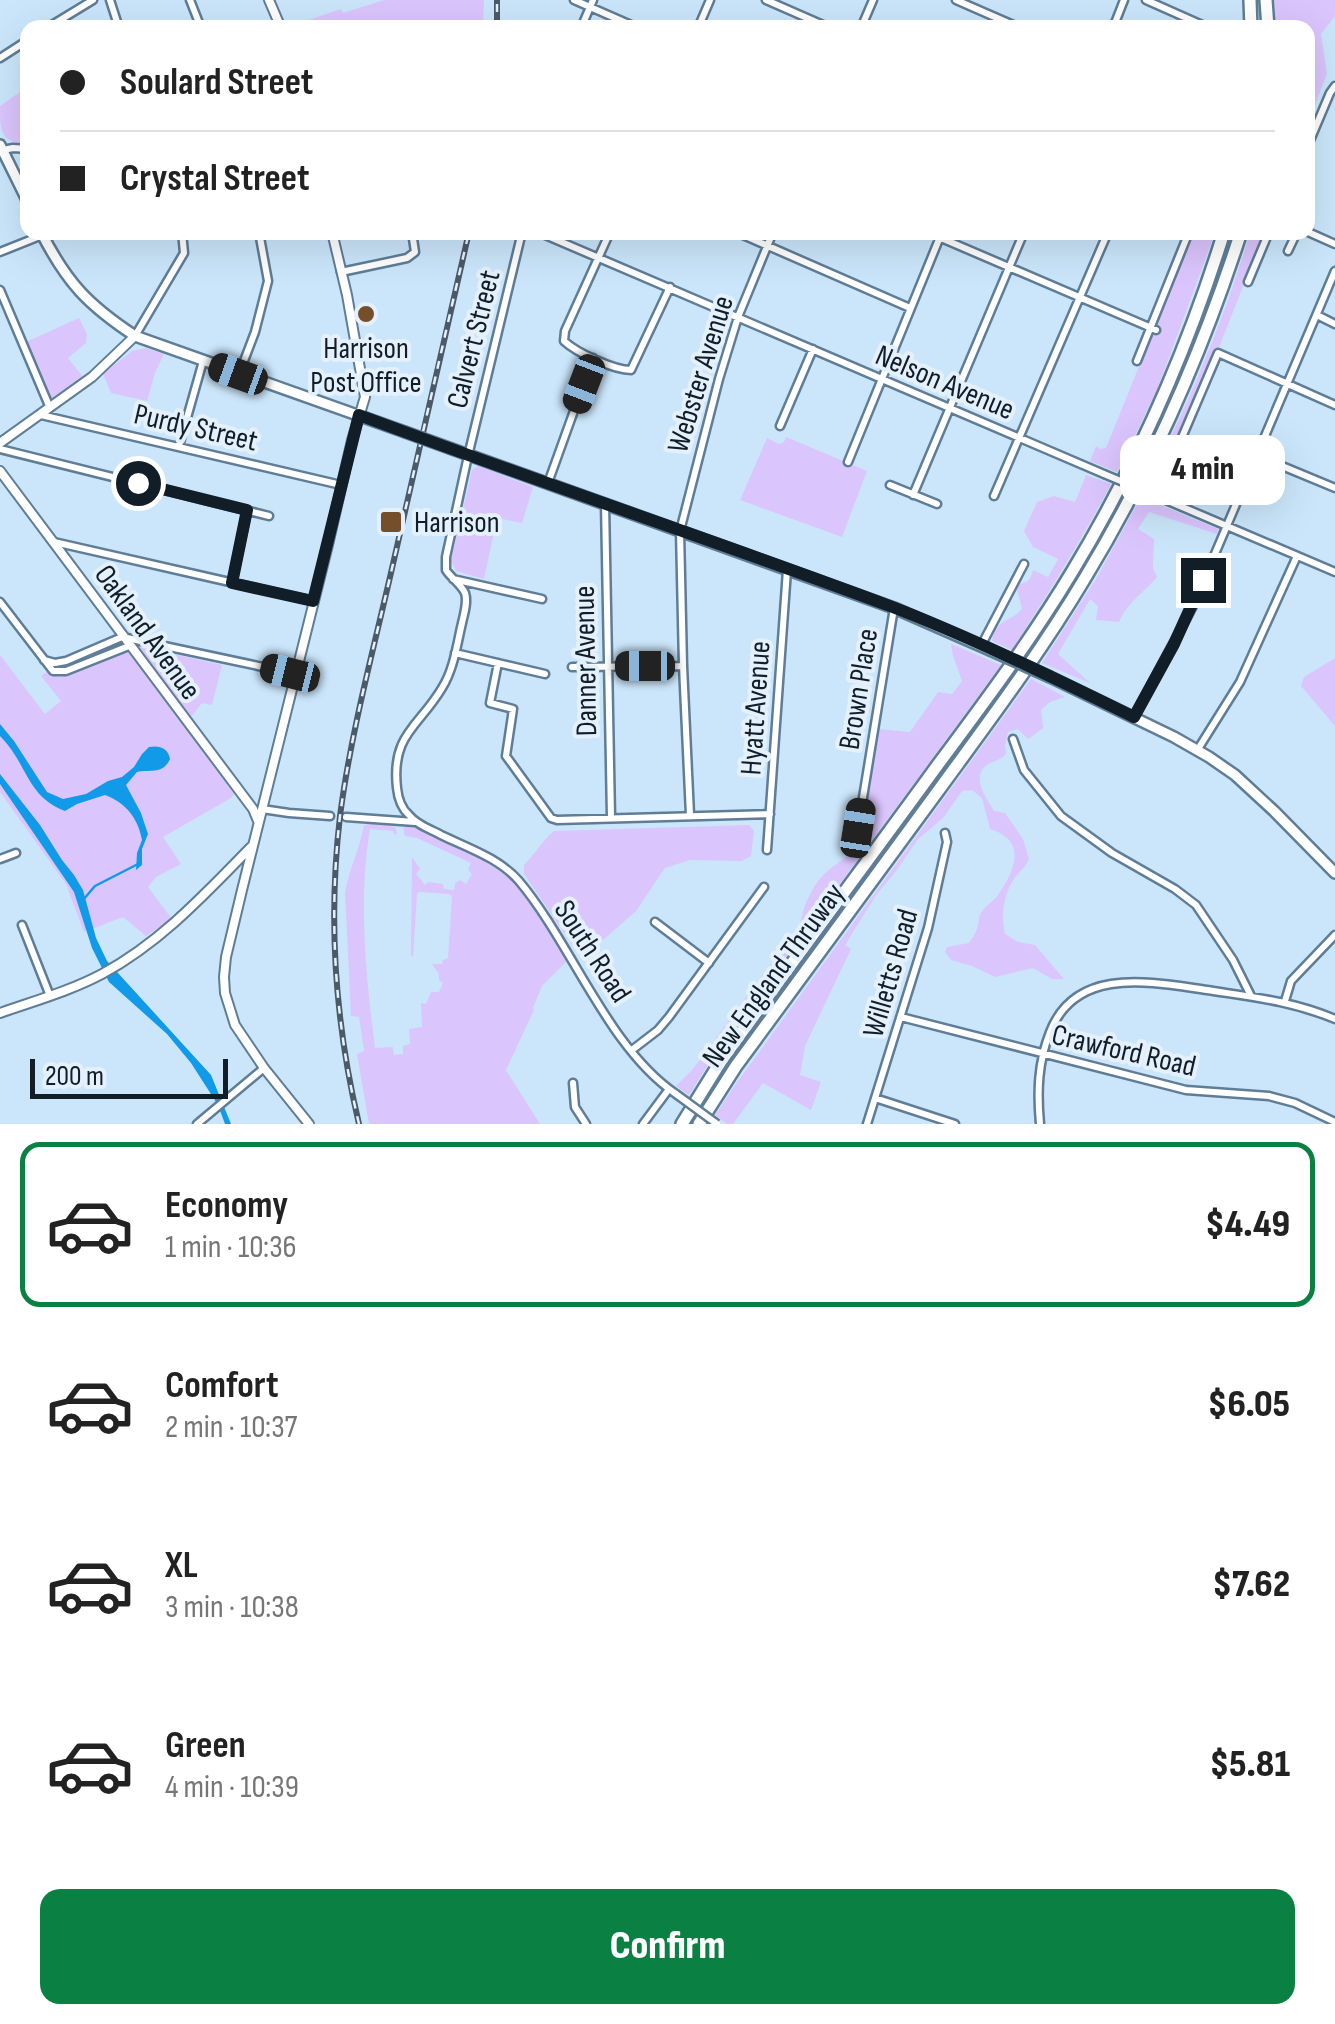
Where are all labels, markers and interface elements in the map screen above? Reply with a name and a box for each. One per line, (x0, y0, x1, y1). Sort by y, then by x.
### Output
text: Soulard Street (120, 60, 313, 105)
text: Crystal Street (120, 156, 310, 201)
street label: Calvert Street (439, 267, 508, 412)
street label: Webster Avenue (660, 292, 742, 457)
marker: Harrison Post Office (355, 303, 377, 325)
place label: Harrison Post Office (310, 331, 422, 401)
street label: Nelson Avenue (870, 338, 1019, 428)
car (205, 350, 271, 398)
car (559, 351, 609, 417)
street label: Purdy Street (131, 396, 261, 460)
callout: 4 min (1120, 435, 1286, 505)
text: 4 min (1171, 450, 1234, 489)
route start (116, 461, 161, 506)
place label: Harrison (414, 505, 500, 541)
marker: Harrison (378, 509, 404, 535)
street label: Oakland Avenue (86, 558, 208, 707)
route end (1181, 558, 1226, 603)
street label: Danner Avenue (567, 585, 605, 737)
street label: Brown Place (832, 626, 886, 752)
street label: Hyatt Avenue (733, 640, 779, 776)
car (257, 651, 323, 695)
car (615, 651, 675, 681)
car (838, 796, 878, 860)
street label: New England Thruway (695, 876, 853, 1075)
street label: South Road (546, 894, 638, 1009)
street label: Willetts Road (855, 905, 926, 1042)
street label: Crawford Road (1048, 1017, 1199, 1085)
scale bar (30, 1054, 228, 1098)
text: 200 m (45, 1060, 104, 1093)
icon: car (45, 1180, 135, 1270)
text: Economy (165, 1183, 288, 1228)
text: $4.49 (1205, 1202, 1290, 1247)
text: 1 min · 10:36 (165, 1228, 297, 1267)
icon: car (45, 1360, 135, 1450)
text: Comfort (165, 1363, 279, 1408)
text: $6.05 (1208, 1382, 1290, 1427)
text: 2 min · 10:37 (165, 1408, 297, 1447)
icon: car (45, 1540, 135, 1630)
text: XL (165, 1543, 198, 1588)
text: $7.62 (1213, 1562, 1290, 1607)
text: 3 min · 10:38 (165, 1588, 299, 1627)
icon: car (45, 1720, 135, 1810)
text: Green (165, 1723, 246, 1768)
text: $5.81 (1210, 1742, 1290, 1787)
text: 4 min · 10:39 (165, 1768, 299, 1807)
button: Confirm (40, 1889, 1295, 2004)

